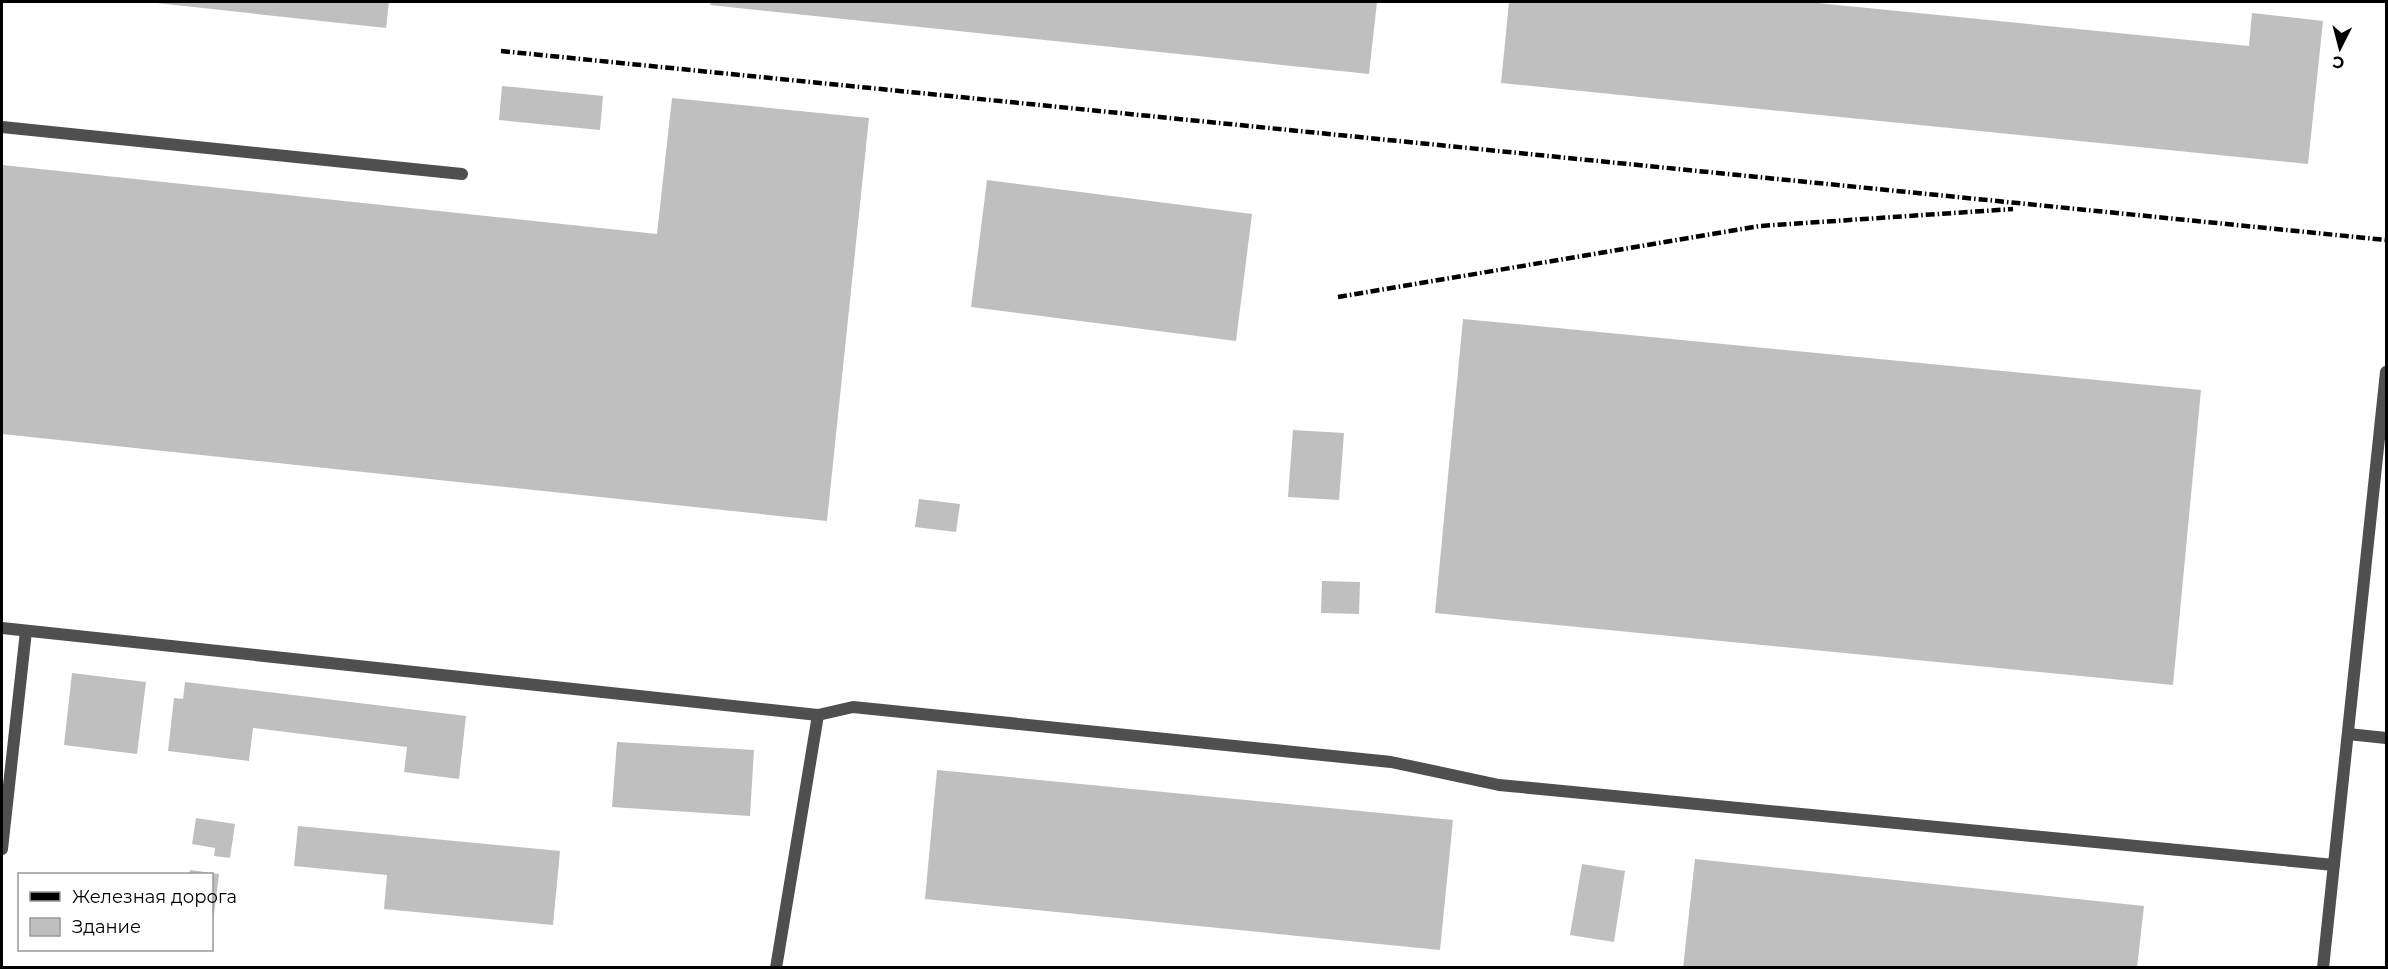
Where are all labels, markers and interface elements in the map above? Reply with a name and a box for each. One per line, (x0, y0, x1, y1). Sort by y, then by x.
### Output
north arrow (2310, 18, 2370, 78)
text: С (2331, 52, 2345, 72)
legend (18, 873, 213, 951)
text: Железная дорога (72, 886, 237, 908)
text: Здание (72, 916, 141, 938)

